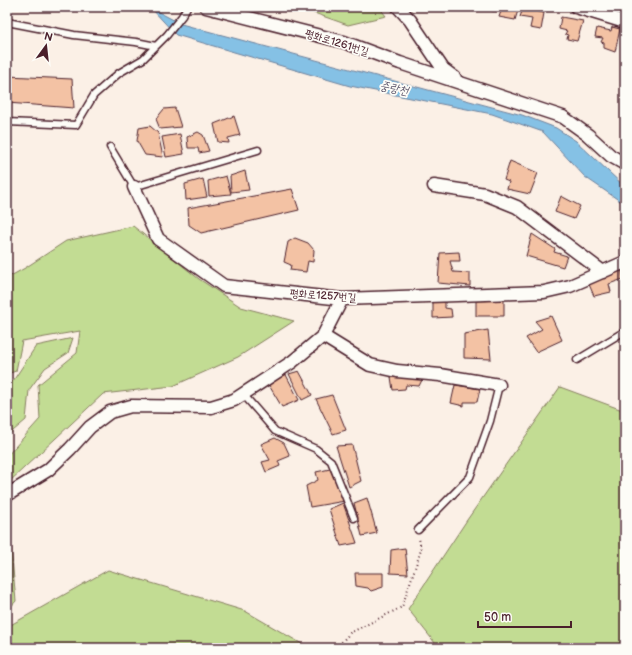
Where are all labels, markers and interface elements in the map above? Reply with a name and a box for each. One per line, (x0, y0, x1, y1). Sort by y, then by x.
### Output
north arrow (26, 26, 66, 66)
street label: 평화로1261번길 (303, 27, 370, 58)
text: N (43, 29, 54, 44)
water label: 중랑천 (378, 78, 411, 99)
street label: 평화로1257번길 (289, 287, 357, 304)
scale bar (478, 603, 571, 629)
text: 50 m (484, 610, 511, 625)

